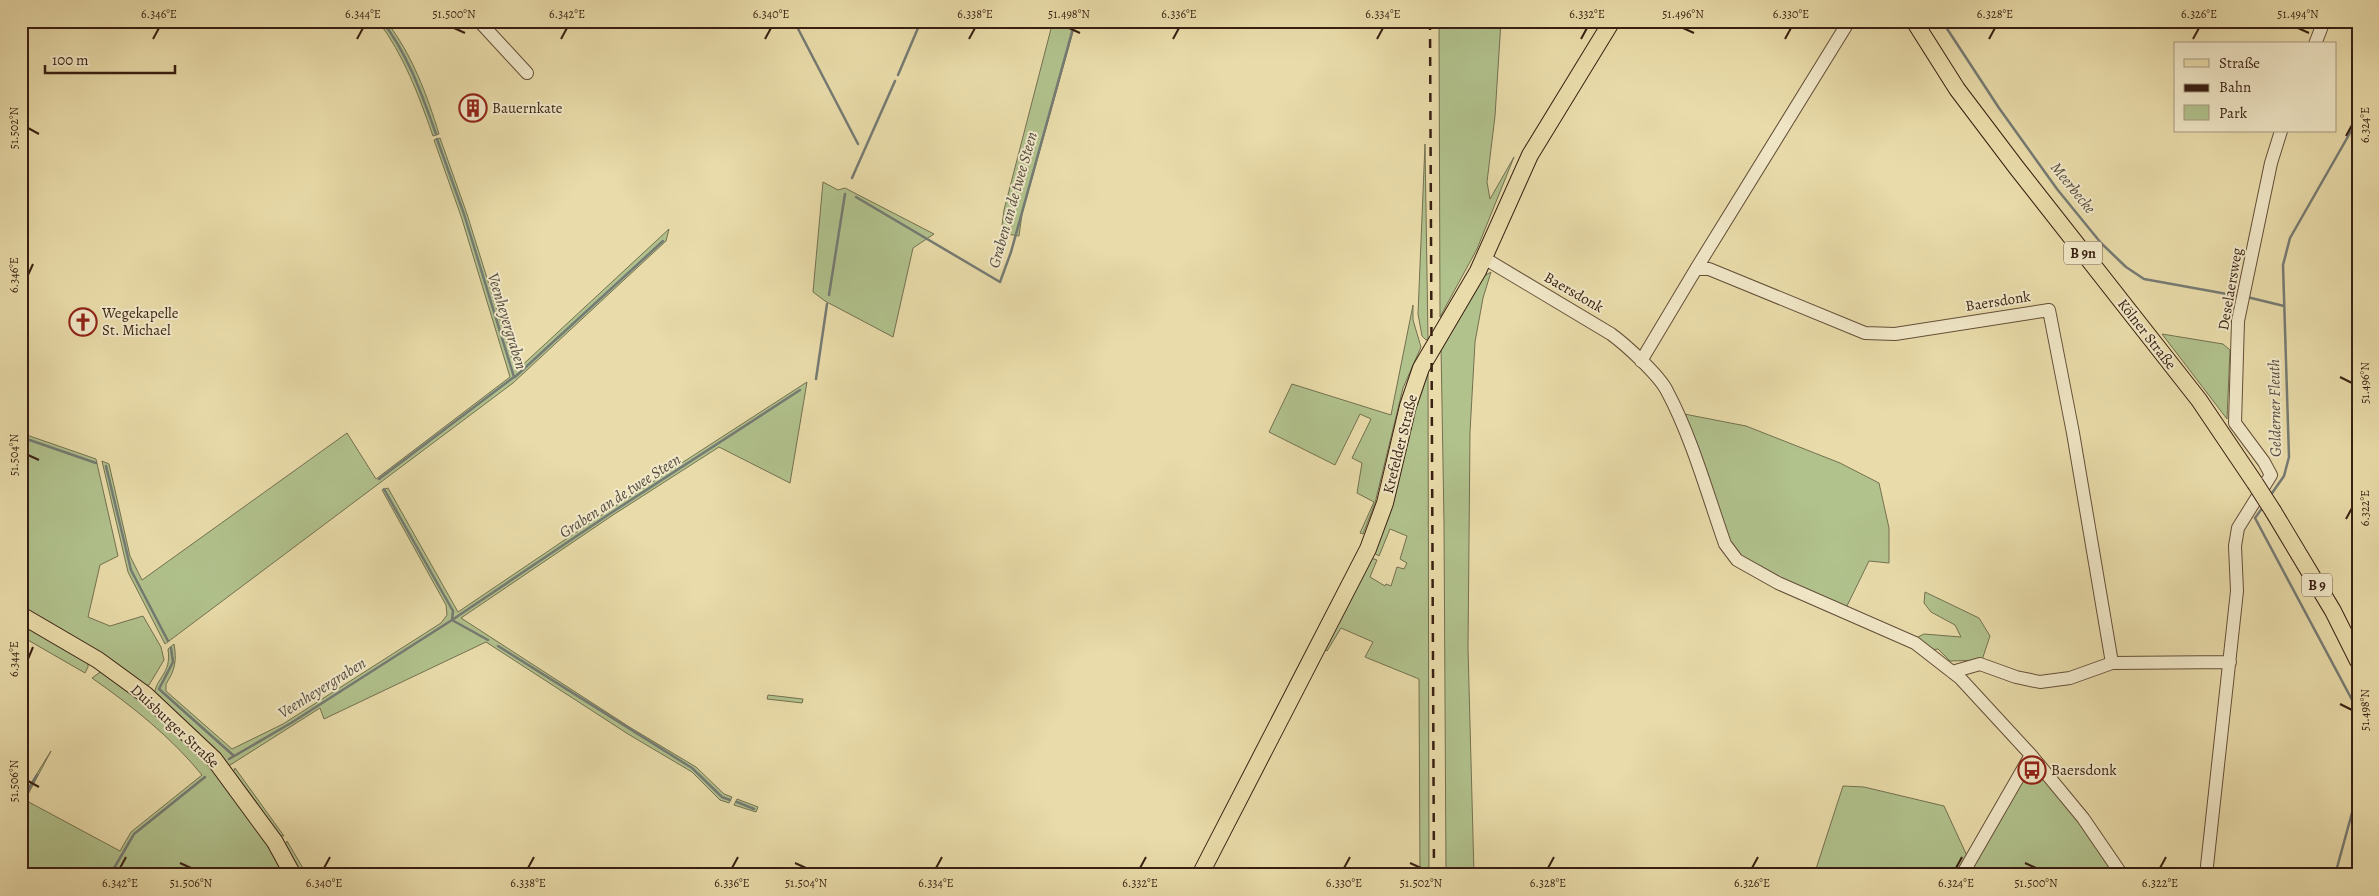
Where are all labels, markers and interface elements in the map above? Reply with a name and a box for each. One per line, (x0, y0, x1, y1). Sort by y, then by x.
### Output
text: 6.346°E (141, 6, 177, 22)
text: 6.344°E (345, 6, 381, 22)
text: 51.500°N (432, 6, 476, 22)
text: 6.342°E (549, 6, 585, 22)
text: 6.340°E (753, 6, 789, 22)
text: 6.338°E (957, 6, 993, 22)
text: 51.498°N (1048, 6, 1090, 22)
text: 6.336°E (1161, 6, 1197, 22)
text: 6.334°E (1365, 6, 1401, 22)
text: 6.332°E (1569, 6, 1605, 22)
text: 51.496°N (1662, 6, 1704, 22)
text: 6.330°E (1773, 6, 1809, 22)
text: 6.328°E (1977, 6, 2013, 22)
text: 6.326°E (2181, 6, 2217, 22)
text: 51.494°N (2277, 6, 2319, 22)
scale bar (45, 42, 175, 74)
legend (2174, 42, 2336, 132)
text: 100 m (52, 50, 89, 70)
text: Straße (2219, 53, 2260, 73)
text: Bahn (2219, 77, 2251, 97)
building icon: Bauernkate (458, 93, 488, 123)
place label: Bauernkate (492, 98, 563, 118)
text: Park (2219, 103, 2248, 123)
text: 51.502°N (6, 106, 22, 149)
text: 6.324°E (2357, 107, 2373, 143)
water label: Graben an de twee Steen (983, 129, 1043, 271)
water label: Meerbecke (2045, 157, 2101, 219)
road number: B 9n (2064, 242, 2102, 264)
street label: Deselaersweg (2213, 246, 2247, 332)
text: 6.346°E (6, 257, 22, 293)
street label: Baersdonk (1541, 267, 1608, 317)
water label: Veenheyergraben (482, 270, 532, 372)
street label: Baersdonk (1964, 286, 2033, 316)
street label: Kölner Straße (2113, 294, 2181, 374)
place label: Wegekapelle St. Michael (101, 303, 179, 340)
church icon: Wegekapelle St. Michael (68, 307, 98, 337)
water label: Gelderner Fleuth (2263, 359, 2287, 457)
text: 51.496°N (2357, 362, 2373, 404)
street label: Krefelder Straße (1378, 392, 1422, 496)
text: 51.504°N (6, 434, 22, 476)
water label: Graben an de twee Steen (555, 448, 685, 544)
text: 6.322°E (2357, 490, 2373, 526)
road number: B 9 (2302, 574, 2332, 596)
text: 6.344°E (6, 641, 22, 677)
water label: Veenheyergraben (274, 652, 370, 724)
street label: Duisburger Straße (126, 680, 224, 773)
text: 51.498°N (2357, 689, 2373, 731)
bus stop icon: Baersdonk (2017, 755, 2047, 785)
text: 51.506°N (6, 759, 22, 802)
place label: Baersdonk (2051, 760, 2117, 780)
text: 6.342°E (102, 875, 138, 891)
text: 51.506°N (170, 875, 213, 891)
text: 6.340°E (306, 875, 342, 891)
text: 6.338°E (510, 875, 546, 891)
text: 6.336°E (714, 875, 750, 891)
text: 51.504°N (785, 875, 827, 891)
text: 6.334°E (918, 875, 954, 891)
text: 6.332°E (1122, 875, 1158, 891)
text: 6.330°E (1326, 875, 1362, 891)
text: 51.502°N (1400, 875, 1443, 891)
text: 6.328°E (1530, 875, 1566, 891)
text: 6.326°E (1734, 875, 1770, 891)
text: 6.324°E (1938, 875, 1974, 891)
text: 51.500°N (2014, 875, 2058, 891)
text: 6.322°E (2142, 875, 2178, 891)

